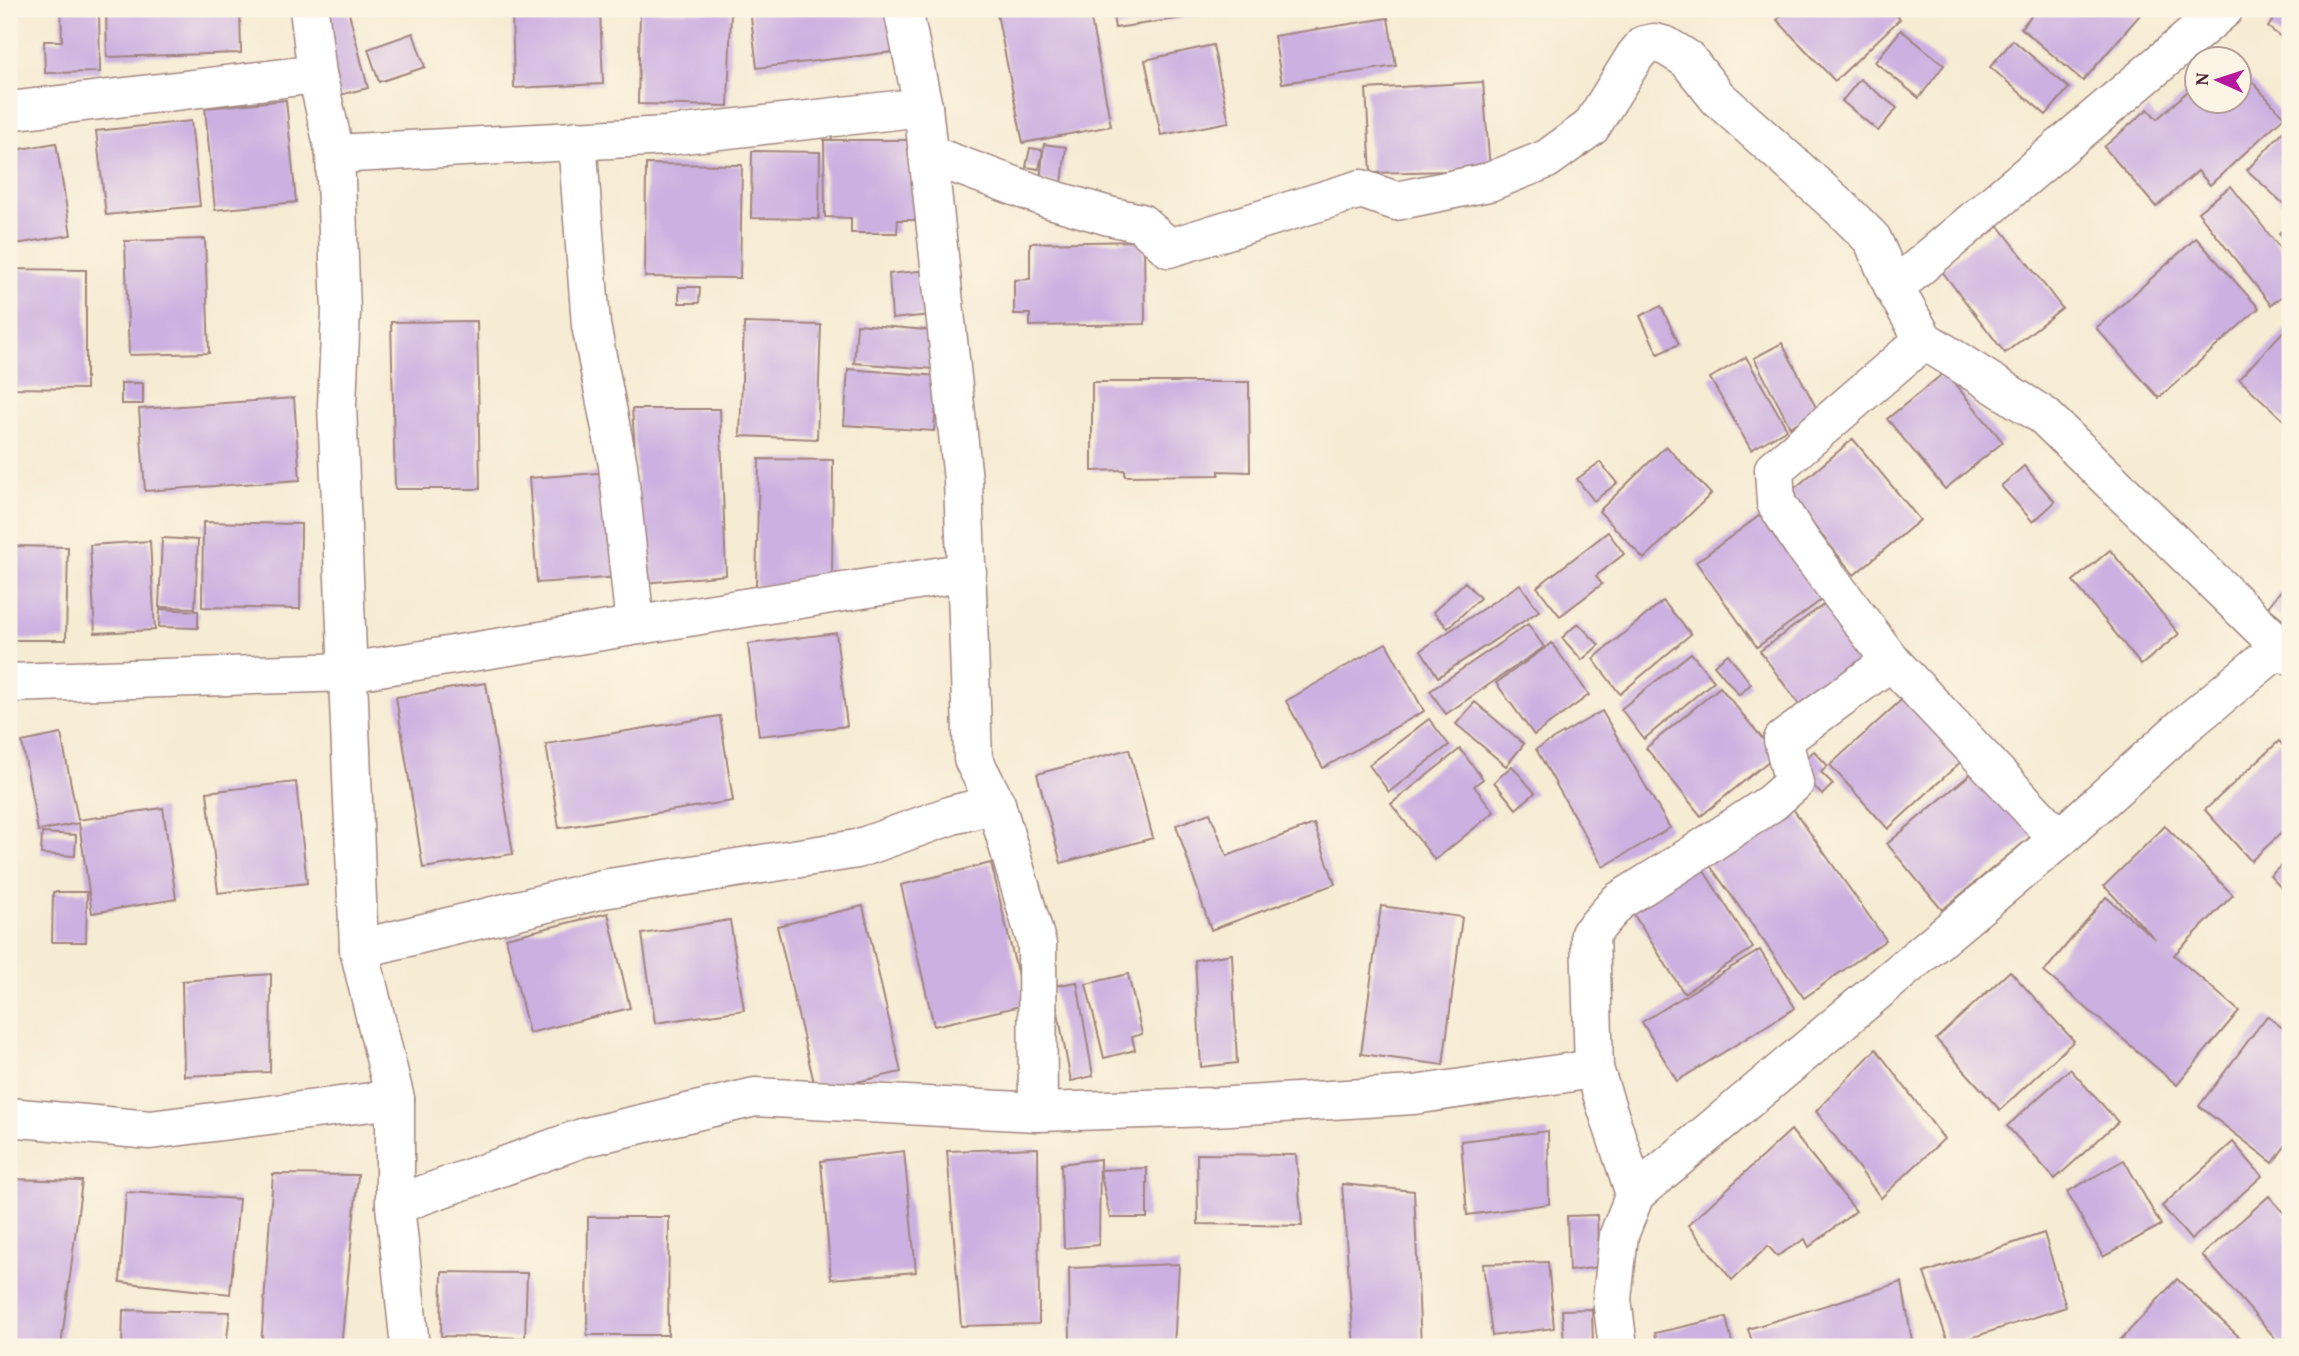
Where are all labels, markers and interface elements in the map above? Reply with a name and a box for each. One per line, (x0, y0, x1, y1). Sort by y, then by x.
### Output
north arrow (2184, 46, 2254, 116)
text: N (2187, 72, 2215, 86)

